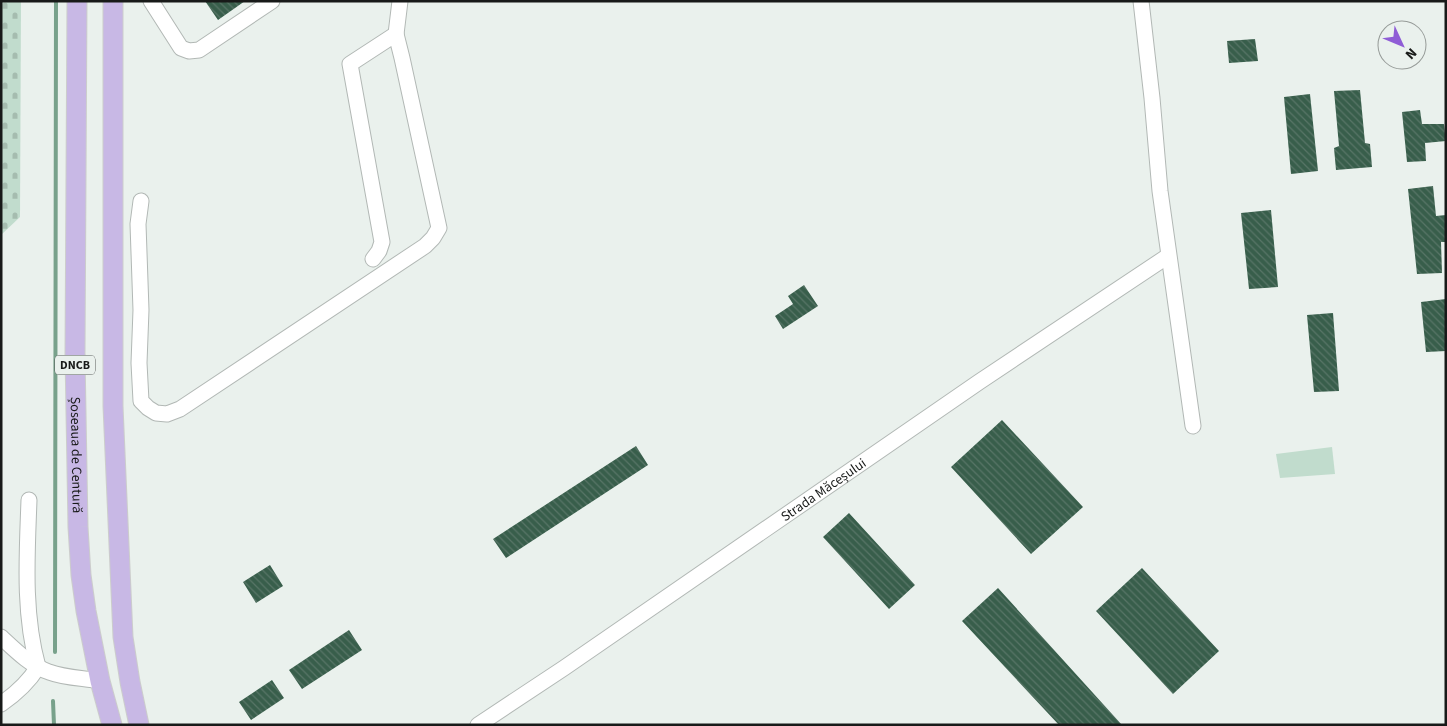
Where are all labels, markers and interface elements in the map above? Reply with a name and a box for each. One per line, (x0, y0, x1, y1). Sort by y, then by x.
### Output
north arrow (1377, 20, 1427, 70)
text: N (1400, 43, 1421, 64)
road number: DNCB (55, 356, 95, 374)
street label: Șoseaua de Centură (65, 397, 87, 513)
street label: Strada Măceșului (777, 454, 870, 527)

